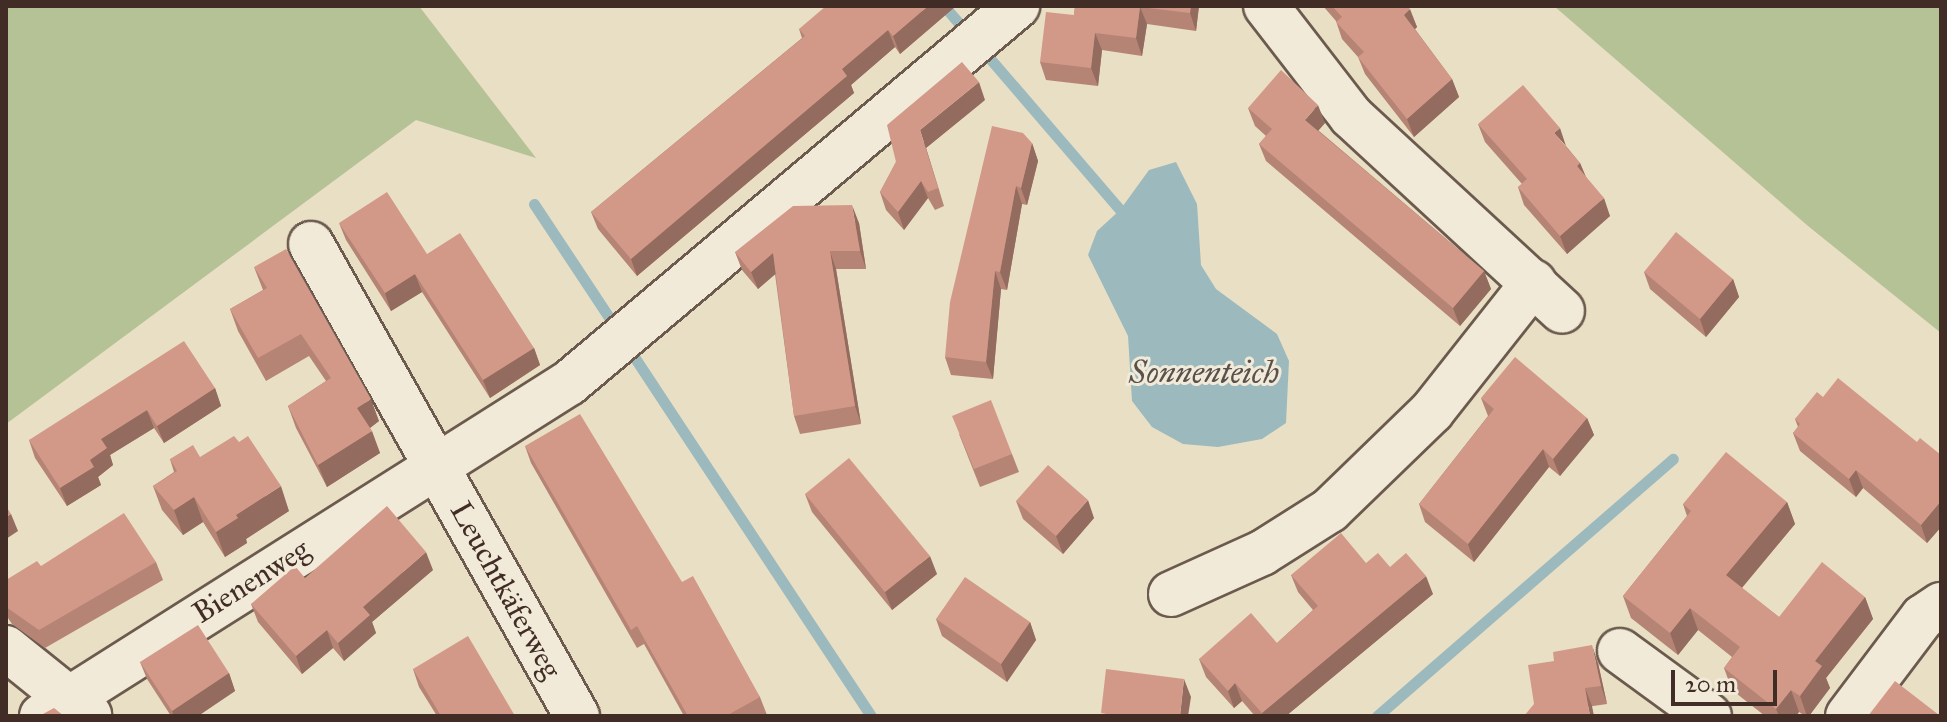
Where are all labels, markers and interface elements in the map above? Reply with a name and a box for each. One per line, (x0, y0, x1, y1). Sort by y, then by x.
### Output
water label: Sonnenteich (1129, 354, 1279, 392)
street label: Leuchtkäferweg (443, 495, 569, 685)
street label: Bienenweg (186, 531, 316, 631)
scale bar (1675, 654, 1781, 704)
text: 20 m (1685, 669, 1736, 699)

